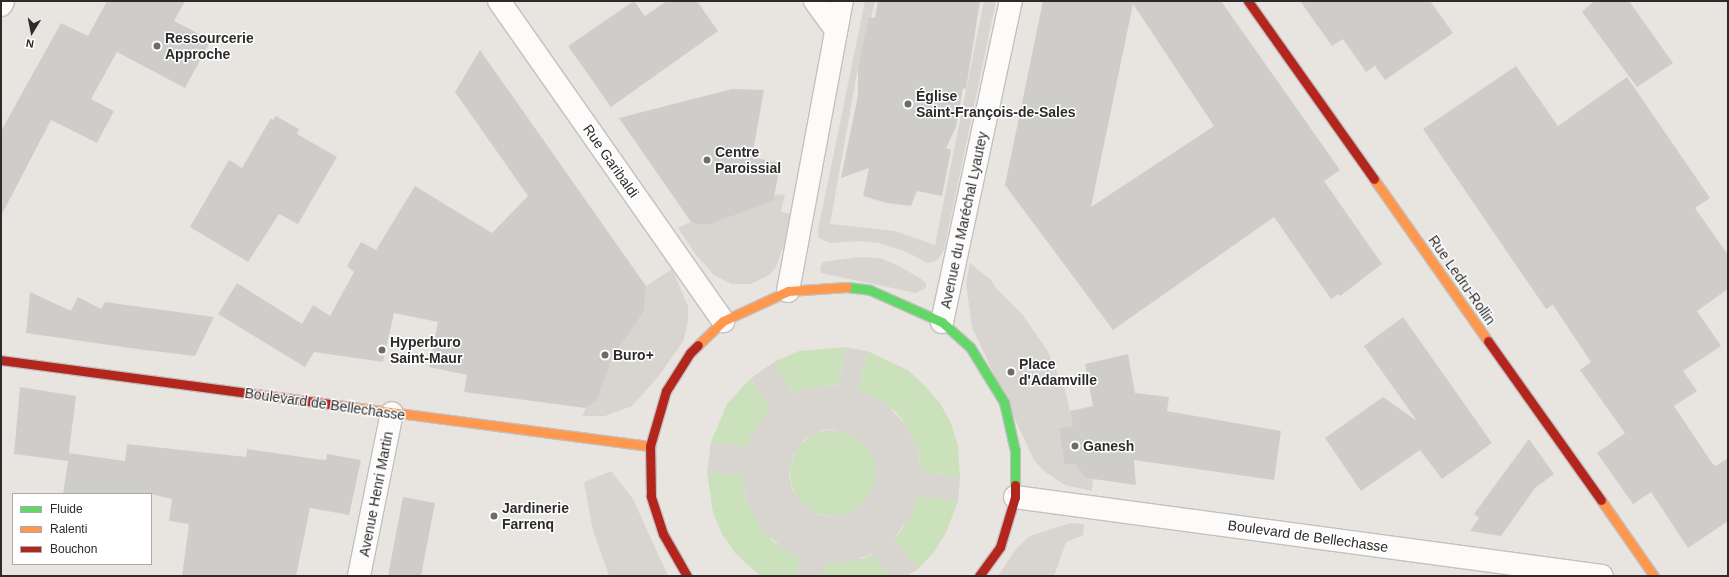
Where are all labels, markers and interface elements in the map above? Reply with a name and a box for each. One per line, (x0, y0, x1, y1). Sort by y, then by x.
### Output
north arrow (12, 12, 52, 52)
place label: Ressourcerie Approche (165, 30, 254, 62)
text: N (25, 37, 35, 50)
marker: Ressourcerie Approche (152, 41, 162, 51)
place label: Église Saint-François-de-Sales (916, 88, 1075, 120)
marker: Église Saint-François-de-Sales (903, 99, 913, 109)
street label: Rue Garibaldi (580, 121, 642, 201)
street label: Avenue du Maréchal Lyautey (937, 130, 991, 310)
place label: Centre Paroissial (715, 144, 781, 176)
marker: Centre Paroissial (702, 155, 712, 165)
street label: Rue Ledru-Rollin (1425, 232, 1499, 328)
place label: Hyperburo Saint-Maur (390, 334, 462, 366)
marker: Hyperburo Saint-Maur (377, 345, 387, 355)
place label: Buro+ (613, 347, 654, 363)
marker: Buro+ (600, 350, 610, 360)
place label: Place d'Adamville (1019, 356, 1097, 388)
marker: Place d'Adamville (1006, 367, 1016, 377)
street label: Boulevard de Bellechasse (244, 384, 406, 424)
street label: Avenue Henri Martin (356, 430, 396, 558)
place label: Ganesh (1083, 438, 1134, 454)
marker: Ganesh (1070, 441, 1080, 451)
legend (12, 493, 152, 565)
place label: Jardinerie Farrenq (502, 500, 569, 532)
text: Fluide (50, 502, 83, 516)
marker: Jardinerie Farrenq (489, 511, 499, 521)
street label: Boulevard de Bellechasse (1227, 516, 1389, 556)
text: Ralenti (50, 522, 87, 536)
text: Bouchon (50, 542, 97, 556)

